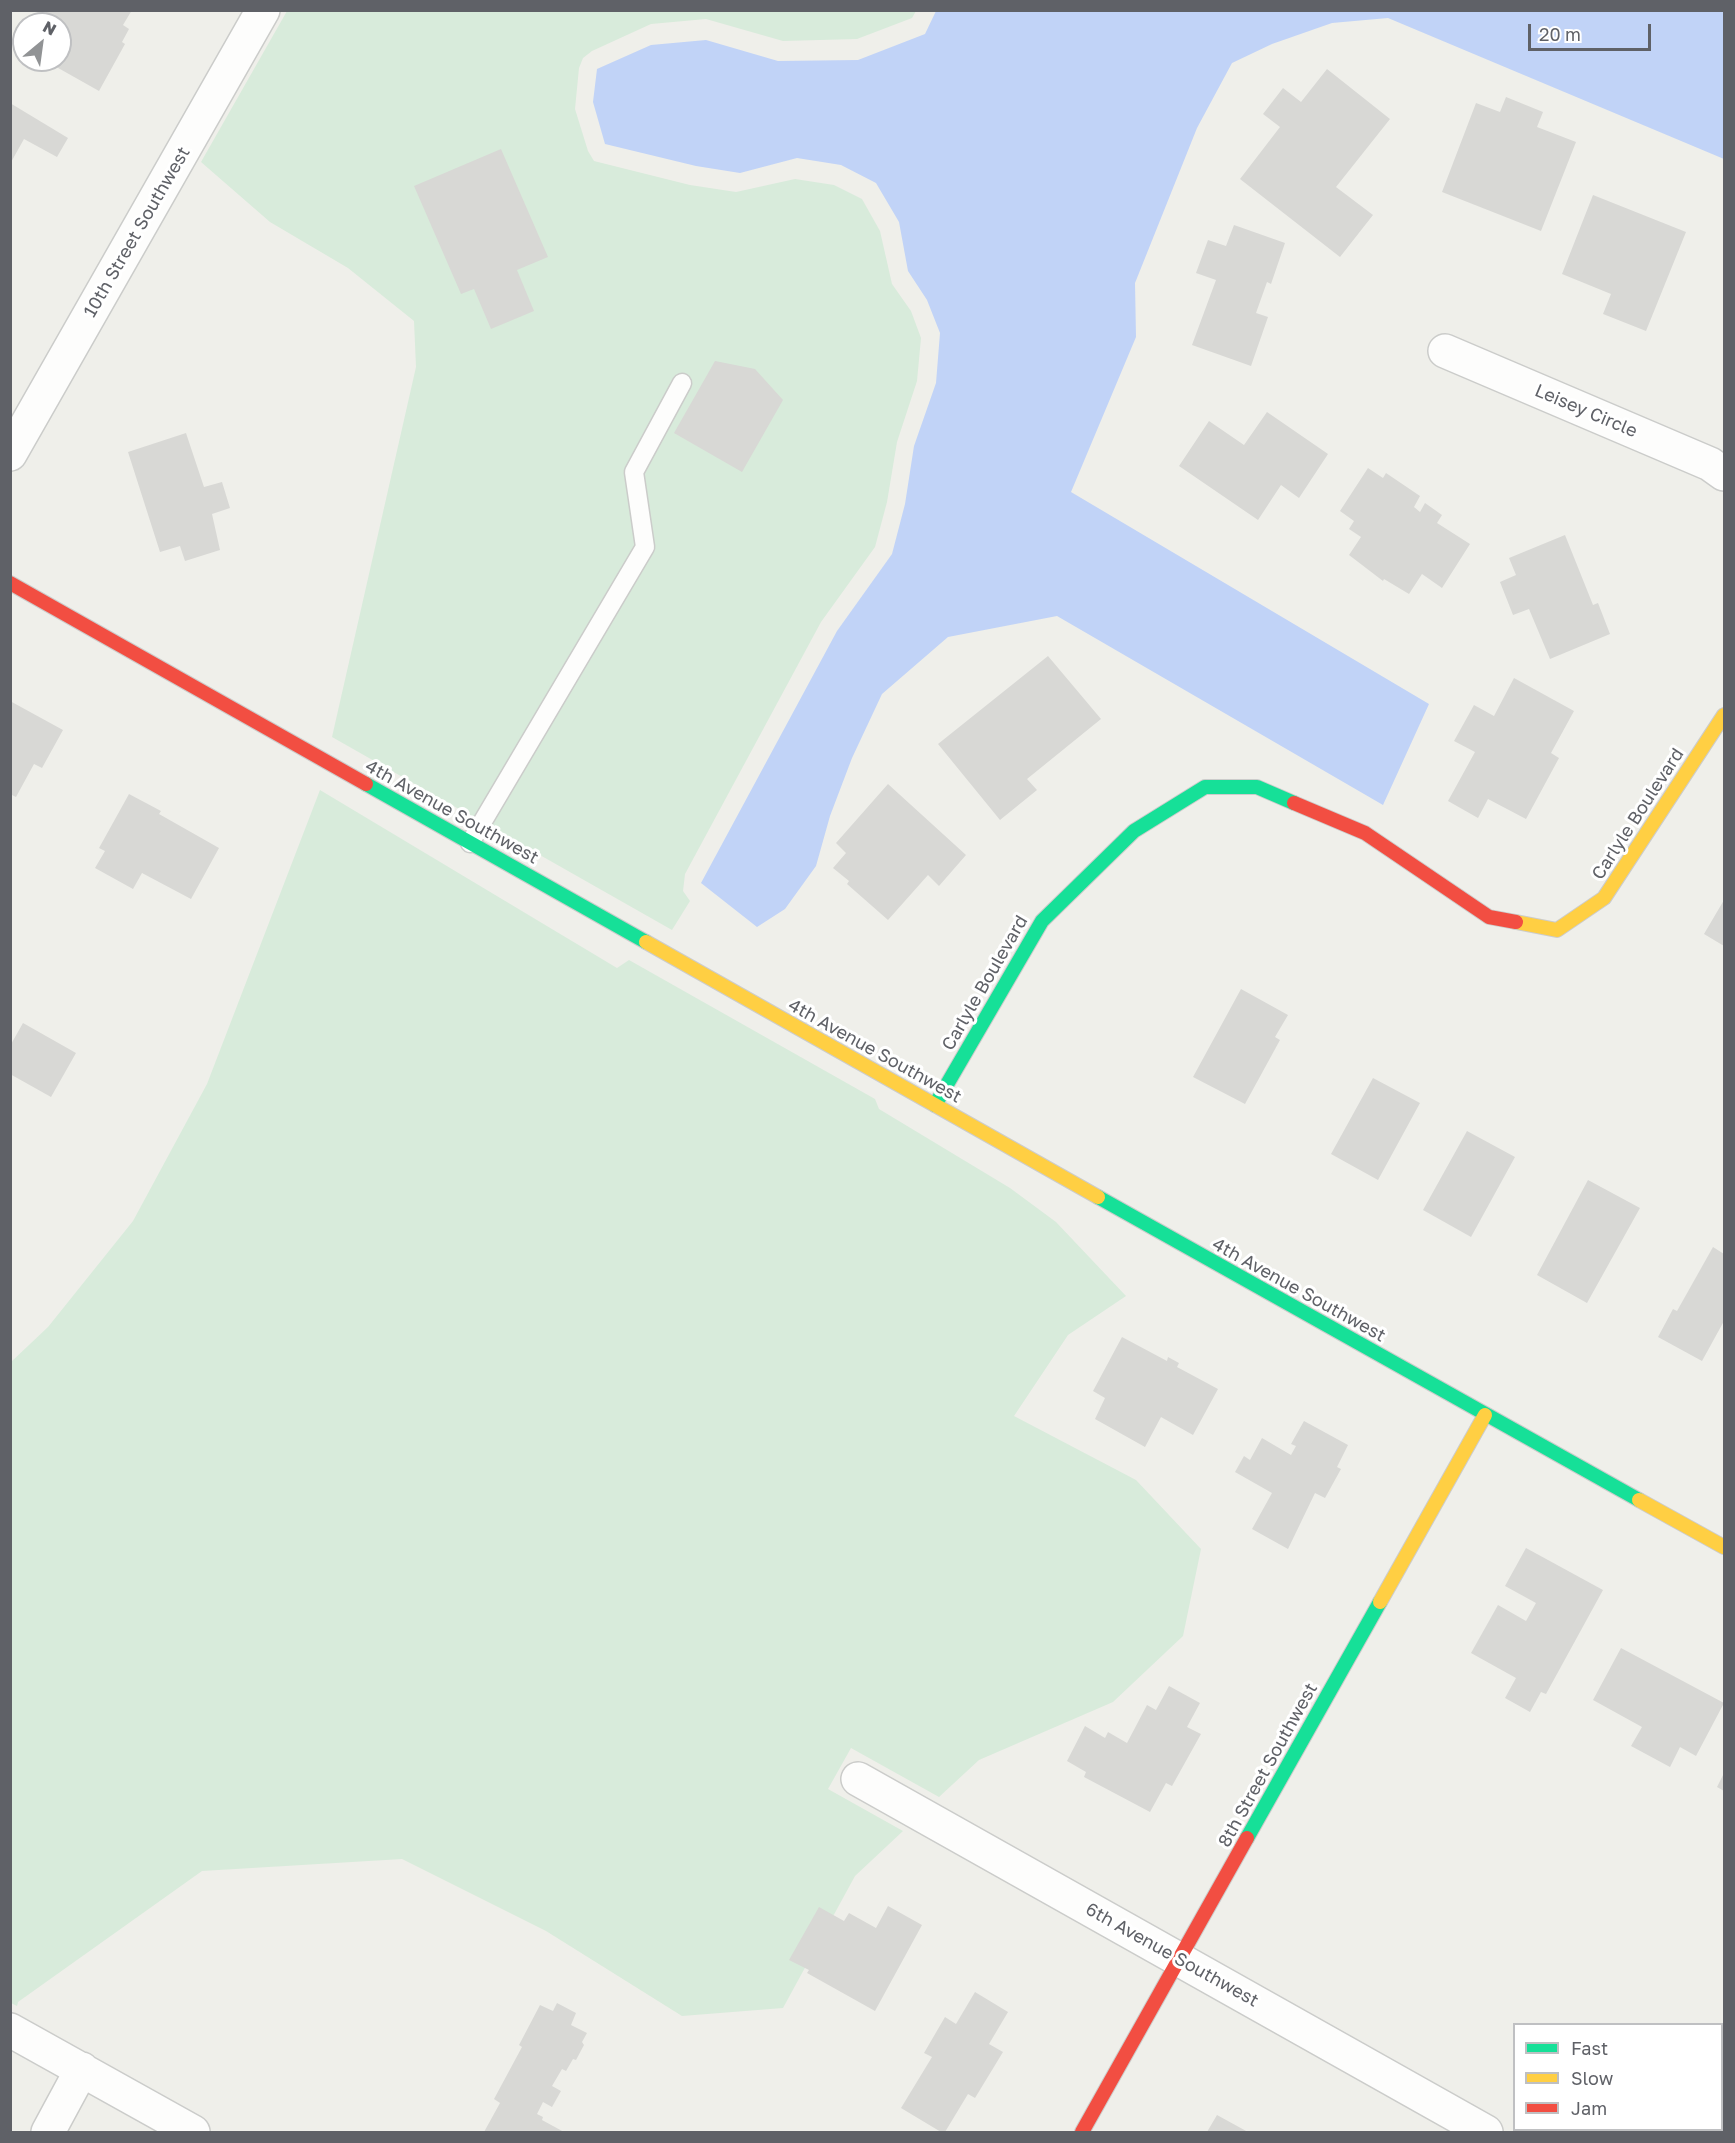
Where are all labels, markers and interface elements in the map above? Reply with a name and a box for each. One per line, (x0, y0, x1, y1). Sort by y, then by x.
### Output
north arrow (12, 12, 72, 72)
scale bar (1531, 12, 1654, 50)
text: N (40, 16, 60, 40)
text: 20 m (1539, 23, 1581, 45)
street label: 10th Street Southwest (79, 143, 195, 321)
street label: Leisey Circle (1531, 380, 1641, 442)
street label: Carlyle Boulevard (1587, 744, 1689, 884)
street label: 4th Avenue Southwest (362, 755, 542, 869)
street label: Carlyle Boulevard (938, 912, 1032, 1054)
street label: 4th Avenue Southwest (785, 994, 965, 1108)
street label: 4th Avenue Southwest (1209, 1233, 1389, 1347)
street label: 8th Street Southwest (1214, 1679, 1322, 1851)
street label: 6th Avenue Southwest (1082, 1898, 1262, 2012)
legend (1513, 2023, 1723, 2131)
text: Fast (1571, 2037, 1608, 2059)
text: Slow (1571, 2067, 1613, 2089)
text: Jam (1571, 2097, 1607, 2119)

